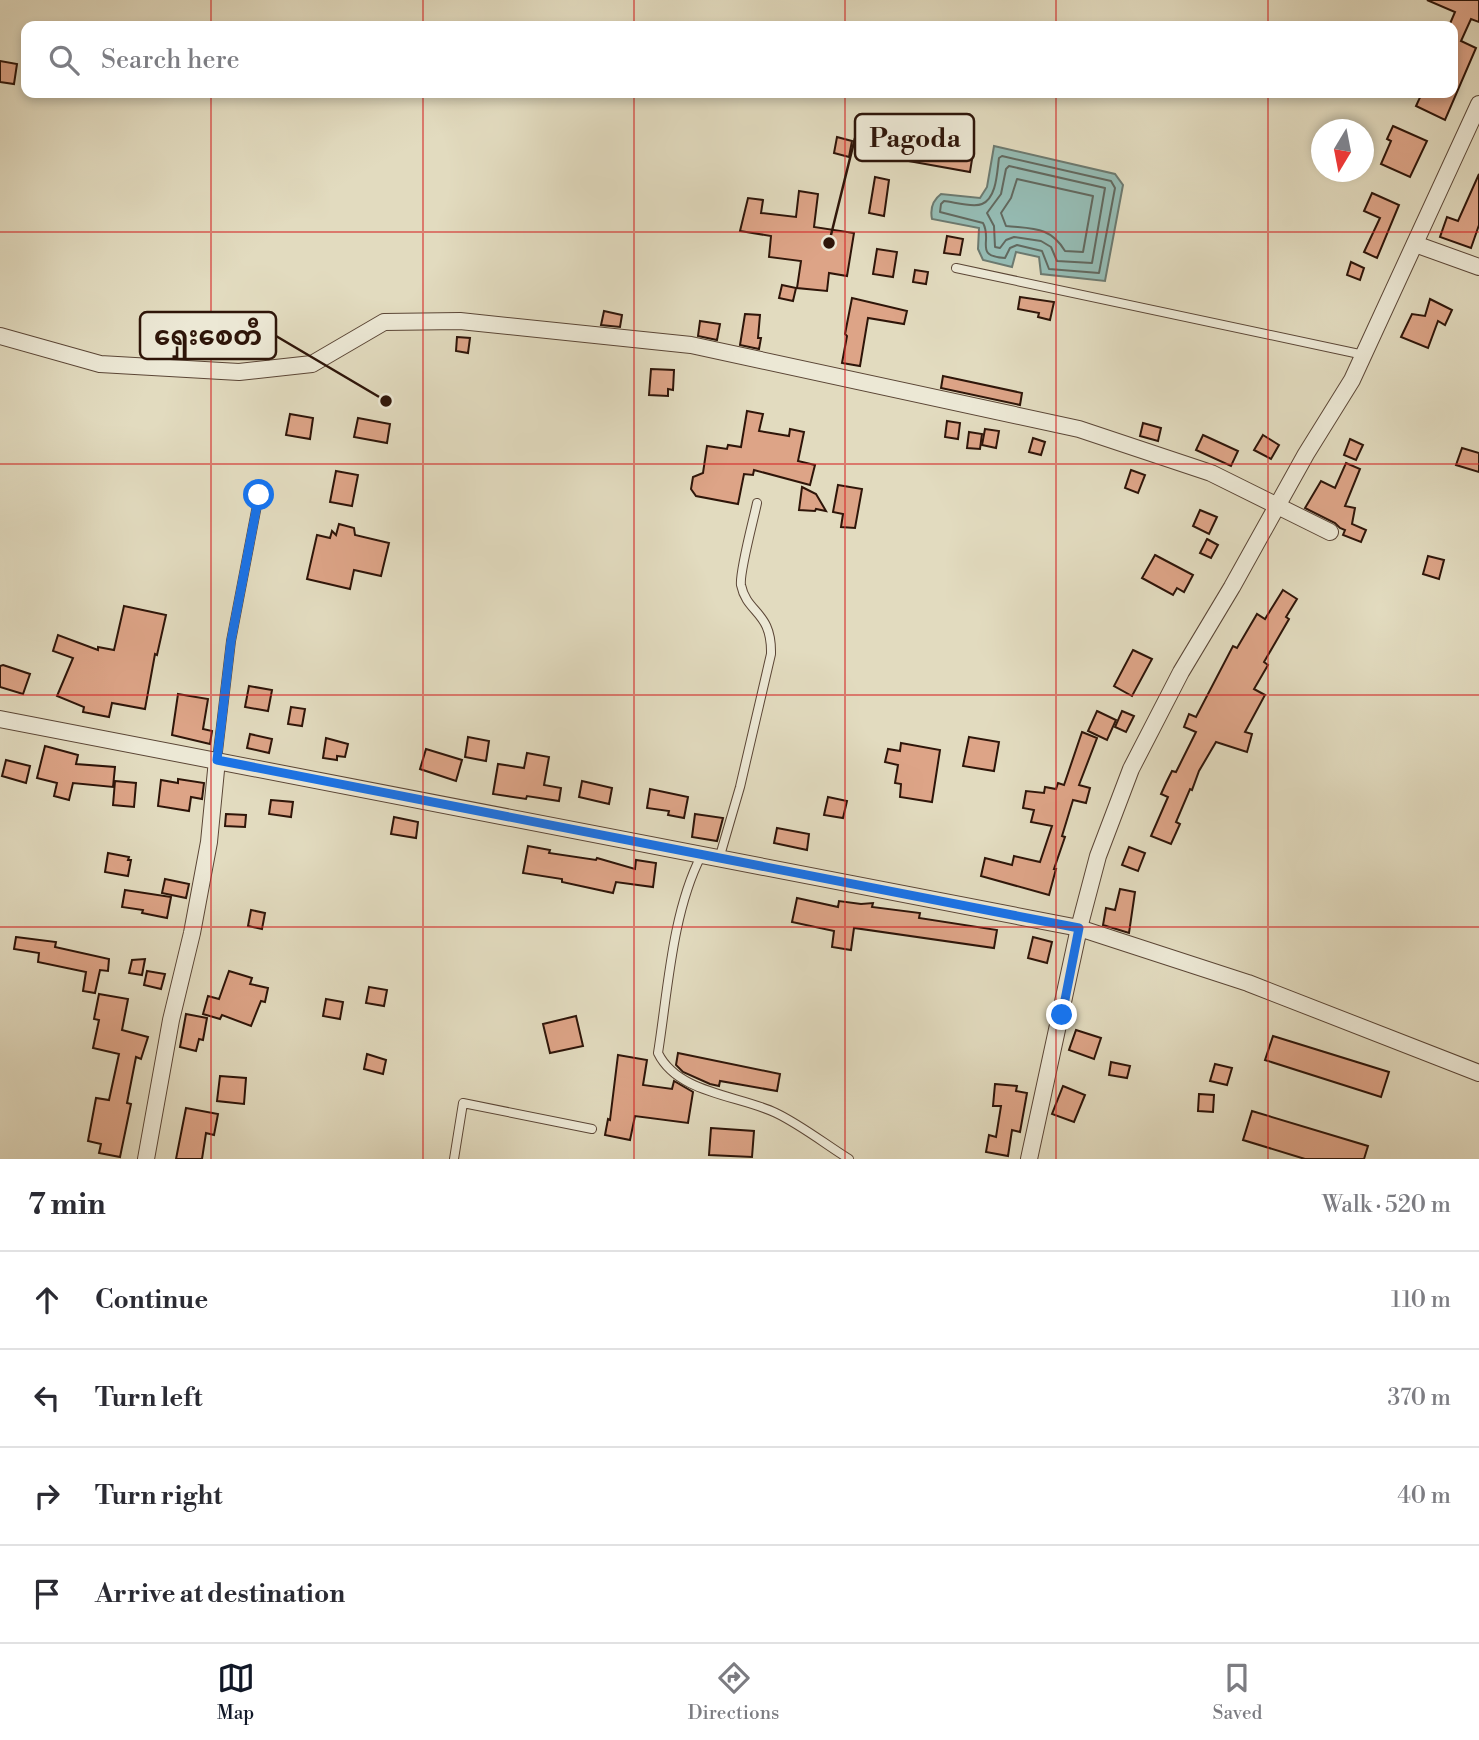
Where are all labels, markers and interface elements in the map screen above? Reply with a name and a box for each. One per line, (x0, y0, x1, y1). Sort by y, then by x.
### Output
search box (21, 21, 1458, 98)
icon: search (45, 41, 83, 79)
text: Search here (101, 44, 240, 76)
callout: Pagoda (855, 114, 974, 161)
north arrow (1311, 119, 1374, 182)
text: Pagoda (869, 123, 962, 155)
callout: ရှေးစေတီ (140, 312, 276, 359)
text: ရှေးစေတီ (154, 317, 262, 358)
route start (243, 479, 274, 510)
route end (1046, 999, 1077, 1030)
text: 7 min (28, 1186, 106, 1224)
text: Walk · 520 m (1322, 1191, 1451, 1219)
icon: ahead (28, 1281, 66, 1319)
text: Continue (95, 1284, 208, 1316)
text: 110 m (1391, 1286, 1451, 1314)
icon: left (28, 1379, 66, 1417)
text: Turn left (95, 1382, 203, 1414)
text: 370 m (1388, 1384, 1451, 1412)
icon: right (28, 1477, 66, 1515)
text: Turn right (95, 1480, 223, 1512)
text: 40 m (1397, 1482, 1451, 1510)
icon: arrive (28, 1575, 66, 1613)
text: Arrive at destination (95, 1578, 345, 1610)
tab: Map (217, 1659, 255, 1725)
tab: Directions (688, 1659, 779, 1725)
tab: Saved (1213, 1659, 1262, 1725)

